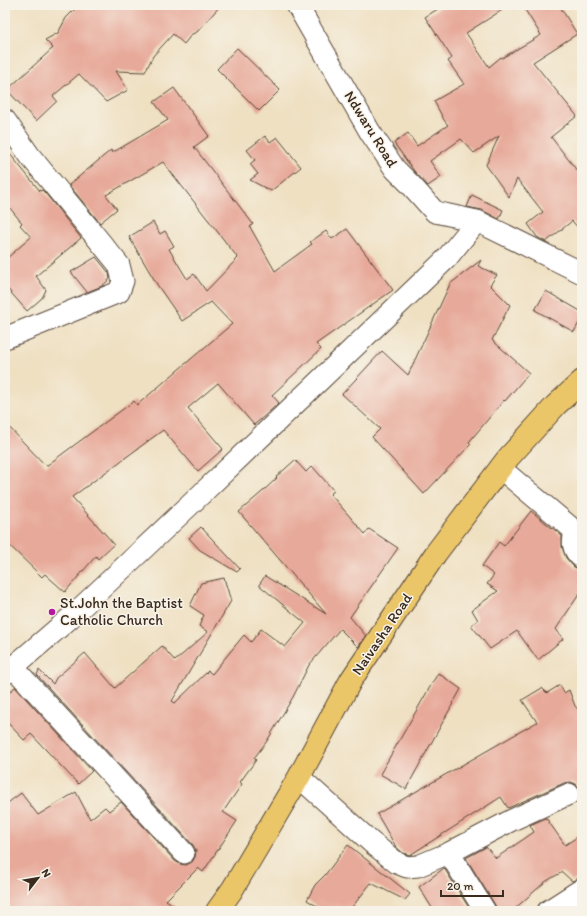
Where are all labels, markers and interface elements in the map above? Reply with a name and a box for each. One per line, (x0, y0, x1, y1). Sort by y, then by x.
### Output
street label: Ndwaru Road (340, 87, 402, 171)
street label: Naivasha Road (348, 589, 416, 678)
place label: St.John the Baptist Catholic Church (60, 594, 183, 629)
marker: St.John the Baptist Catholic Church (47, 607, 57, 617)
north arrow (18, 858, 58, 898)
text: N (39, 867, 54, 880)
scale bar (441, 872, 503, 898)
text: 20 m (447, 879, 474, 893)

